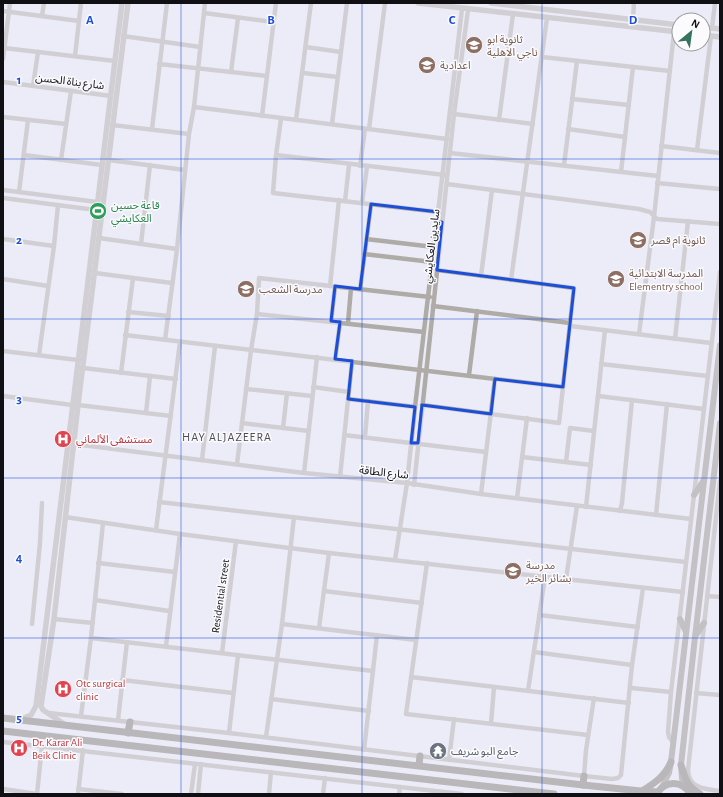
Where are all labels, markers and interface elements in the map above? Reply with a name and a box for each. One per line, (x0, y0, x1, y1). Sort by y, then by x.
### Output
north arrow (671, 12, 711, 52)
text: A (86, 14, 94, 27)
text: B (267, 14, 275, 27)
text: C (449, 14, 456, 27)
text: D (629, 14, 638, 27)
text: N (690, 17, 702, 30)
place label: ثانوية ابو ناجي الاهلية (487, 34, 538, 62)
school or university icon: ثانوية ابو ناجي الاهلية (464, 35, 484, 55)
school or university icon: اعدادية (417, 55, 437, 75)
place label: اعدادية (440, 60, 471, 72)
street label: شارع بناة الحسن (35, 72, 105, 93)
text: 1 (17, 74, 21, 87)
place label: قاعة حسين العكايشي (111, 200, 160, 228)
sports icon: قاعة حسين العكايشي (88, 201, 108, 221)
street label: سايدين العكايشي (421, 208, 445, 284)
school or university icon: ثانوية ام قصر (628, 230, 648, 250)
text: 2 (16, 234, 22, 247)
place label: ثانوية ام قصر (650, 235, 706, 248)
place label: المدرسة الابتدائية Elementry school (629, 268, 703, 292)
school or university icon: المدرسة الابتدائية Elementry school (606, 269, 626, 289)
school or university icon: مدرسة الشعب (236, 279, 256, 299)
place label: مدرسة الشعب (259, 284, 323, 296)
text: 3 (16, 393, 22, 406)
hospital icon: مستشفى الألماني (53, 429, 73, 449)
district label: HAY ALJAZEERA (182, 431, 272, 443)
place label: مستشفى الألماني (76, 434, 153, 449)
street label: شارع الطاقة (358, 464, 410, 483)
text: 4 (16, 552, 23, 565)
street label: Residential street (210, 558, 231, 634)
place label: مدرسة بشائر الخير (525, 560, 572, 585)
school or university icon: مدرسة بشائر الخير (503, 561, 523, 581)
place label: Otc surgical clinic (76, 678, 125, 702)
hospital icon: Otc surgical clinic (53, 679, 73, 699)
text: 5 (16, 712, 22, 725)
place label: Dr. Karar Ali Beik Clinic (32, 737, 82, 761)
hospital icon: Dr. Karar Ali Beik Clinic (9, 738, 29, 758)
temple icon: جامع البو شريف (428, 741, 448, 761)
place label: جامع البو شريف (451, 746, 519, 759)

